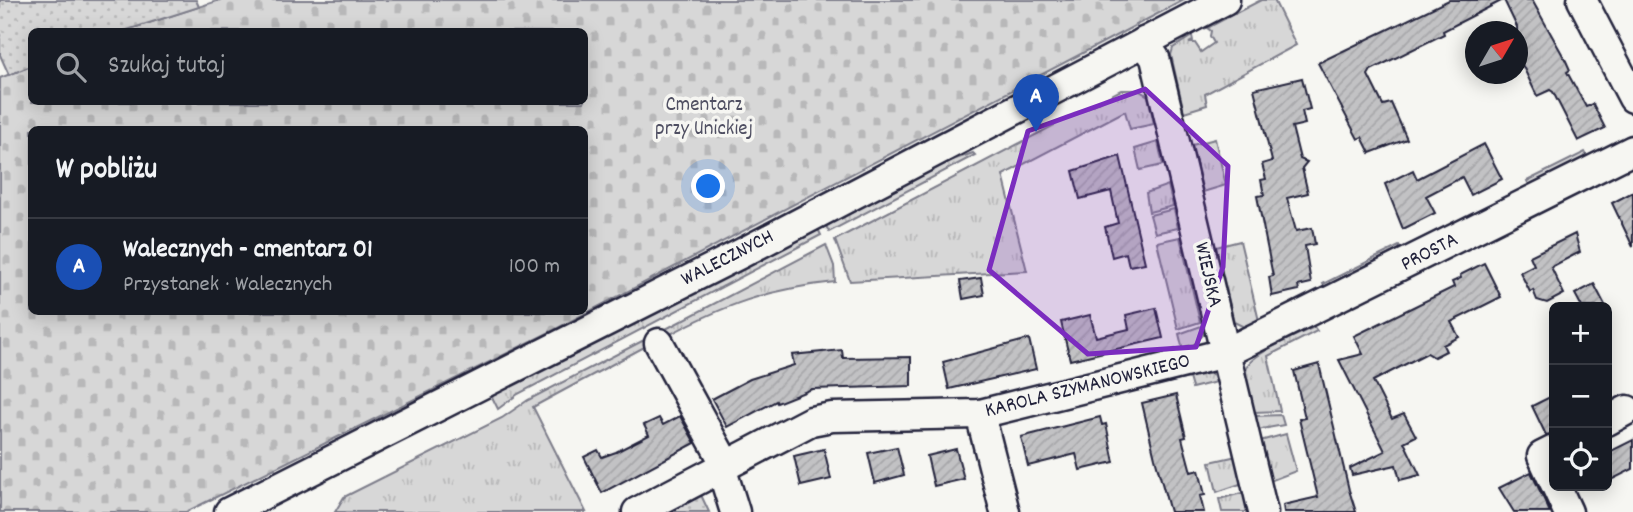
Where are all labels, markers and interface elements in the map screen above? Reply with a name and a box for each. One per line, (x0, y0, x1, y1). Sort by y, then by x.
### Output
north arrow (1465, 21, 1528, 84)
search box (28, 28, 588, 105)
icon: search (52, 48, 90, 86)
text: Szukaj tutaj (108, 48, 226, 85)
pin: A (1013, 74, 1059, 132)
park label: Cmentarz przy Unickiej (655, 91, 753, 145)
text: W pobliżu (56, 150, 157, 193)
your location (691, 169, 725, 203)
street label: WALECZNYCH (676, 223, 780, 295)
street label: PROSTA (1396, 226, 1464, 280)
text: Walecznych - cmentarz 01 (123, 232, 373, 269)
street label: WIEJSKA (1185, 239, 1229, 311)
text: A (73, 251, 85, 284)
text: 100 m (509, 251, 560, 284)
text: Przystanek · Walecznych (123, 269, 332, 302)
map controls (1549, 302, 1612, 491)
button: + (1549, 302, 1612, 365)
street label: KAROLA SZYMANOWSKIEGO (982, 347, 1194, 427)
button: − (1549, 365, 1612, 428)
button: locate (1549, 428, 1612, 491)

